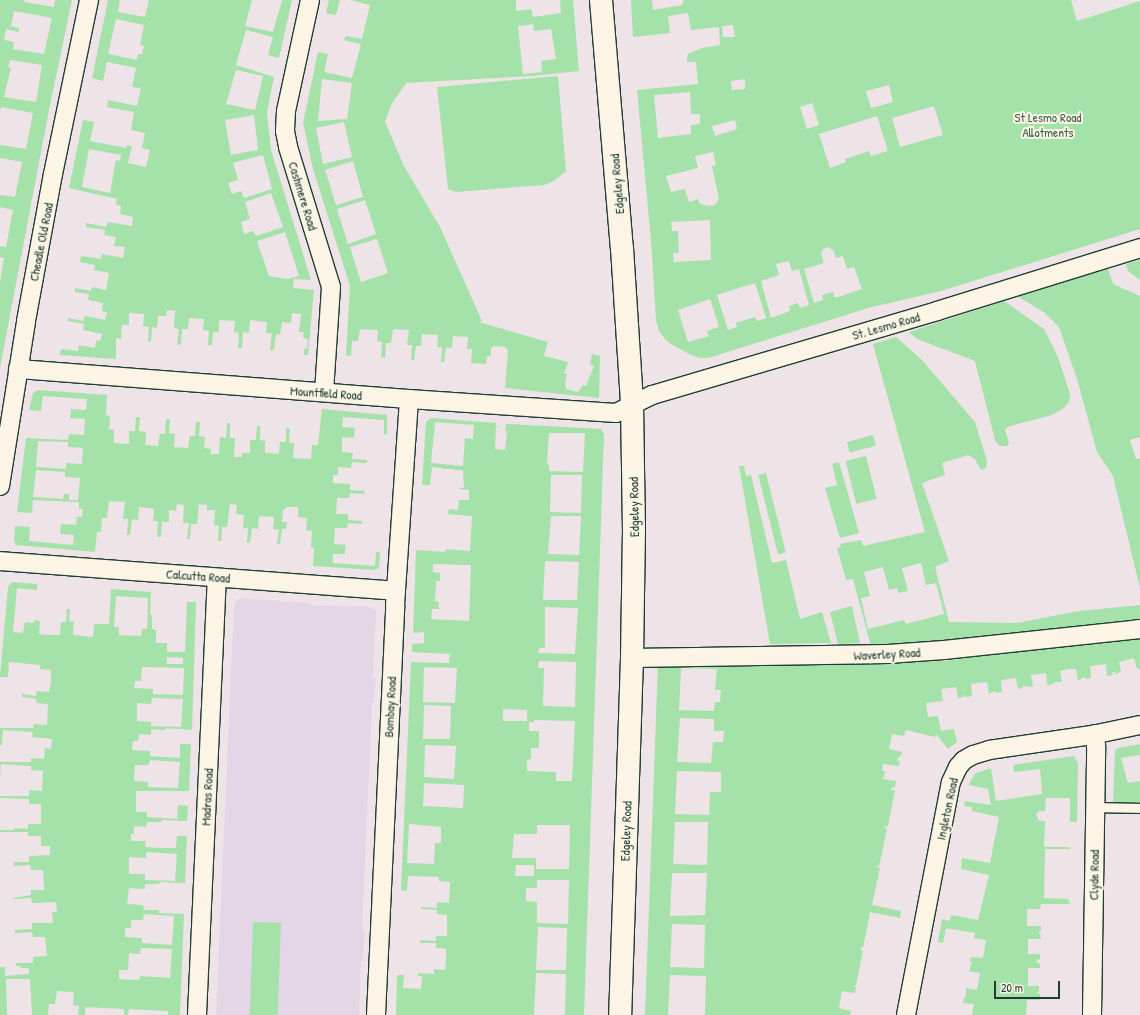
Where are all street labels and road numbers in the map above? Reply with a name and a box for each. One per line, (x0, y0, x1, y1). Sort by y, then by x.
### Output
street label: Edgeley Road (607, 153, 627, 215)
street label: Cashmere Road (285, 160, 321, 232)
street label: Cheadle Old Road (26, 201, 56, 283)
street label: St. Lesmo Road (850, 309, 922, 343)
street label: Mountfield Road (290, 383, 362, 403)
street label: Edgeley Road (626, 477, 642, 537)
street label: Calcutta Road (165, 566, 231, 586)
street label: Waverley Road (853, 644, 921, 664)
street label: Bombay Road (381, 676, 399, 738)
street label: Madras Road (198, 768, 216, 826)
street label: Ingleton Road (933, 776, 961, 842)
street label: Edgeley Road (617, 801, 635, 861)
street label: Clyde Road (1086, 850, 1102, 900)

